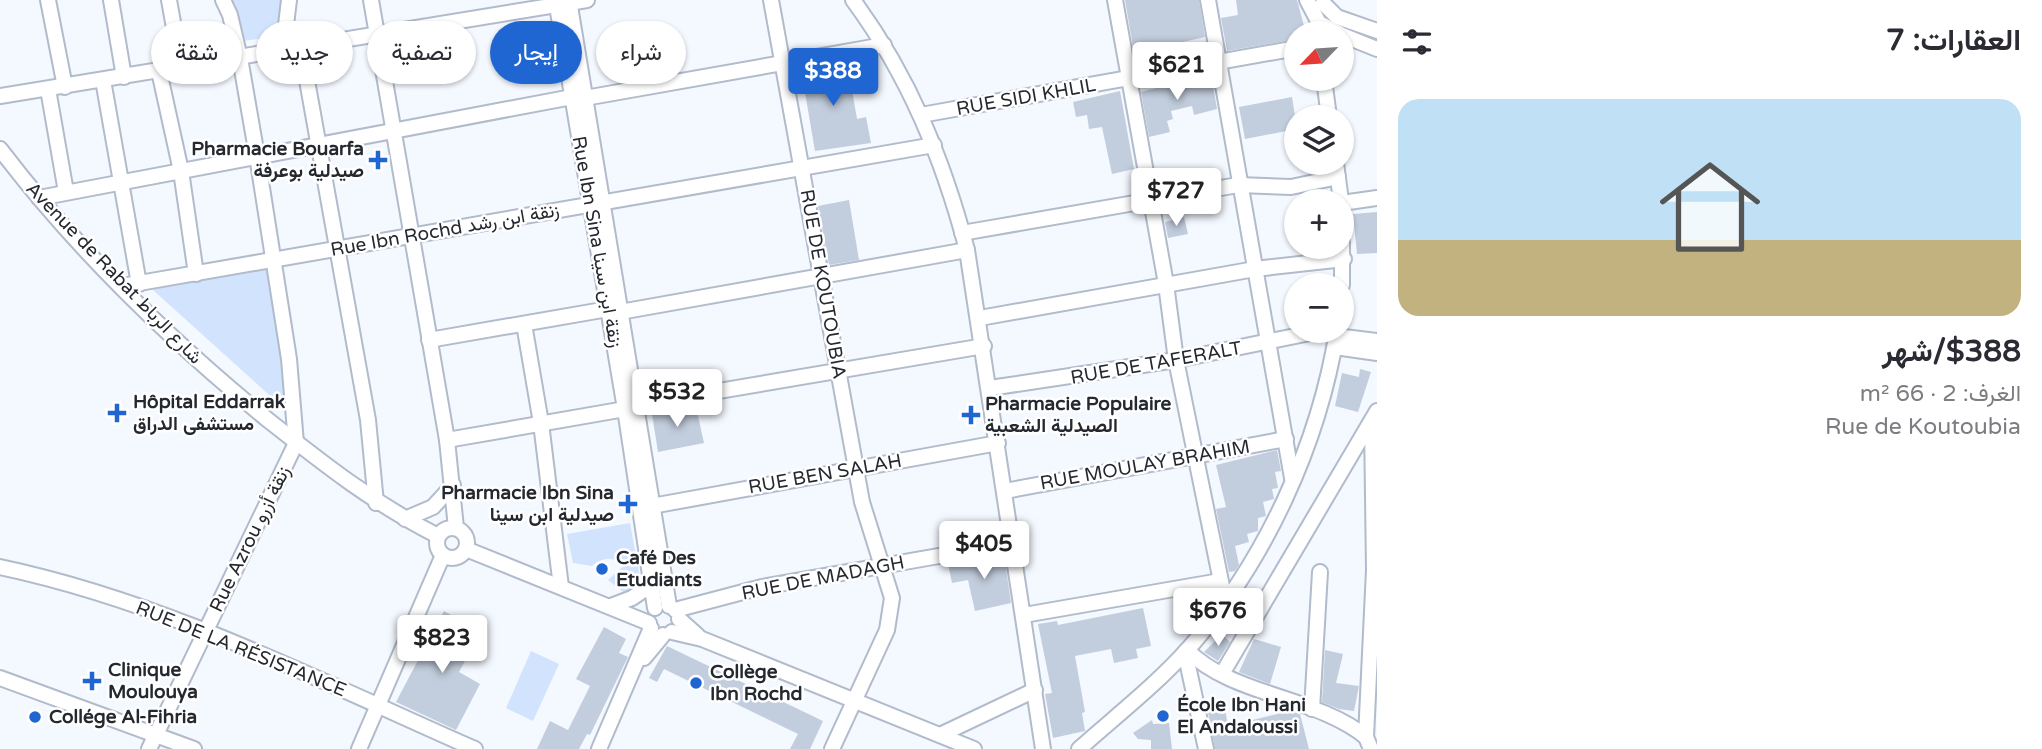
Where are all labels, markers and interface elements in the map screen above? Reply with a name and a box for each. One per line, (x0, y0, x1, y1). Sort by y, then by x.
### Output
chip: شقة (151, 21, 242, 84)
chip: جديد (256, 21, 353, 84)
chip: تصفية (367, 21, 476, 84)
chip: إيجار (490, 21, 582, 84)
chip: شراء (596, 21, 686, 84)
north arrow (1284, 21, 1354, 91)
map controls (1284, 21, 1354, 343)
text: العقارات: 7 (1886, 22, 2021, 59)
icon: filters (1398, 23, 1436, 61)
pin: $621 (1136, 42, 1218, 102)
pin: $388 (792, 48, 874, 108)
text: $621 (1148, 51, 1206, 79)
text: $388 (804, 57, 862, 85)
street label: RUE SIDI KHLIL (955, 74, 1097, 120)
button: layers (1284, 105, 1354, 175)
street label: Rue Ibn Sina زنقة ابن سينا (568, 134, 626, 350)
place label: Pharmacie Bouarfa صيدلية بوعرفة (191, 138, 364, 183)
icon: home (1647, 144, 1773, 270)
marker: Pharmacie Bouarfa صيدلية بوعرفة (370, 152, 386, 168)
pin: $727 (1135, 168, 1217, 228)
text: $727 (1147, 177, 1205, 205)
street label: Avenue de Rabat شارع الرباط (21, 178, 207, 369)
street label: RUE DE KOUTOUBIA (795, 188, 851, 380)
button: + (1284, 189, 1354, 259)
street label: Rue Ibn Rochd زنقة ابن رشد (329, 199, 561, 261)
button: − (1284, 273, 1354, 343)
text: $388/شهر (1882, 333, 2021, 370)
street label: RUE DE TAFERALT (1069, 337, 1244, 389)
pin: $532 (636, 370, 718, 429)
text: $532 (648, 378, 706, 406)
text: الغرف: 2 · 66 m² (1860, 380, 2021, 408)
place label: Hôpital Eddarrak مستشفى الدراق (133, 391, 286, 436)
place label: Pharmacie Populaire الصيدلية الشعبية (985, 393, 1172, 437)
marker: Hôpital Eddarrak مستشفى الدراق (107, 403, 127, 423)
marker: Pharmacie Populaire الصيدلية الشعبية (963, 407, 979, 423)
text: Rue de Koutoubia (1825, 413, 2021, 441)
street label: RUE MOULAY BRAHIM (1038, 436, 1252, 494)
street label: RUE BEN SALAH (747, 450, 903, 498)
street label: Rue Azrou زنقة أزرو (205, 462, 295, 616)
place label: Pharmacie Ibn Sina صيدلية ابن سينا (441, 482, 614, 526)
marker: Pharmacie Ibn Sina صيدلية ابن سينا (620, 496, 636, 512)
pin: $405 (943, 522, 1025, 581)
text: $405 (955, 530, 1013, 558)
place label: Café Des Etudiants (616, 547, 702, 591)
street label: RUE DE MADAGH (740, 551, 906, 605)
marker: Café Des Etudiants (594, 561, 610, 577)
pin: $676 (1177, 588, 1259, 648)
street label: RUE DE LA RÉSISTANCE (133, 597, 349, 701)
text: $676 (1189, 597, 1247, 625)
pin: $823 (401, 616, 483, 675)
text: $823 (413, 624, 471, 652)
place label: Clinique Moulouya (108, 659, 198, 704)
place label: Collège Ibn Rochd (710, 661, 803, 705)
marker: Clinique Moulouya (82, 671, 102, 691)
marker: Collège Ibn Rochd (688, 675, 704, 691)
place label: École Ibn Hani El Andaloussi (1177, 693, 1306, 738)
place label: Collége Al-Fihria (49, 706, 197, 729)
marker: École Ibn Hani El Andaloussi (1155, 708, 1171, 724)
marker: Collége Al-Fihria (27, 709, 43, 725)

